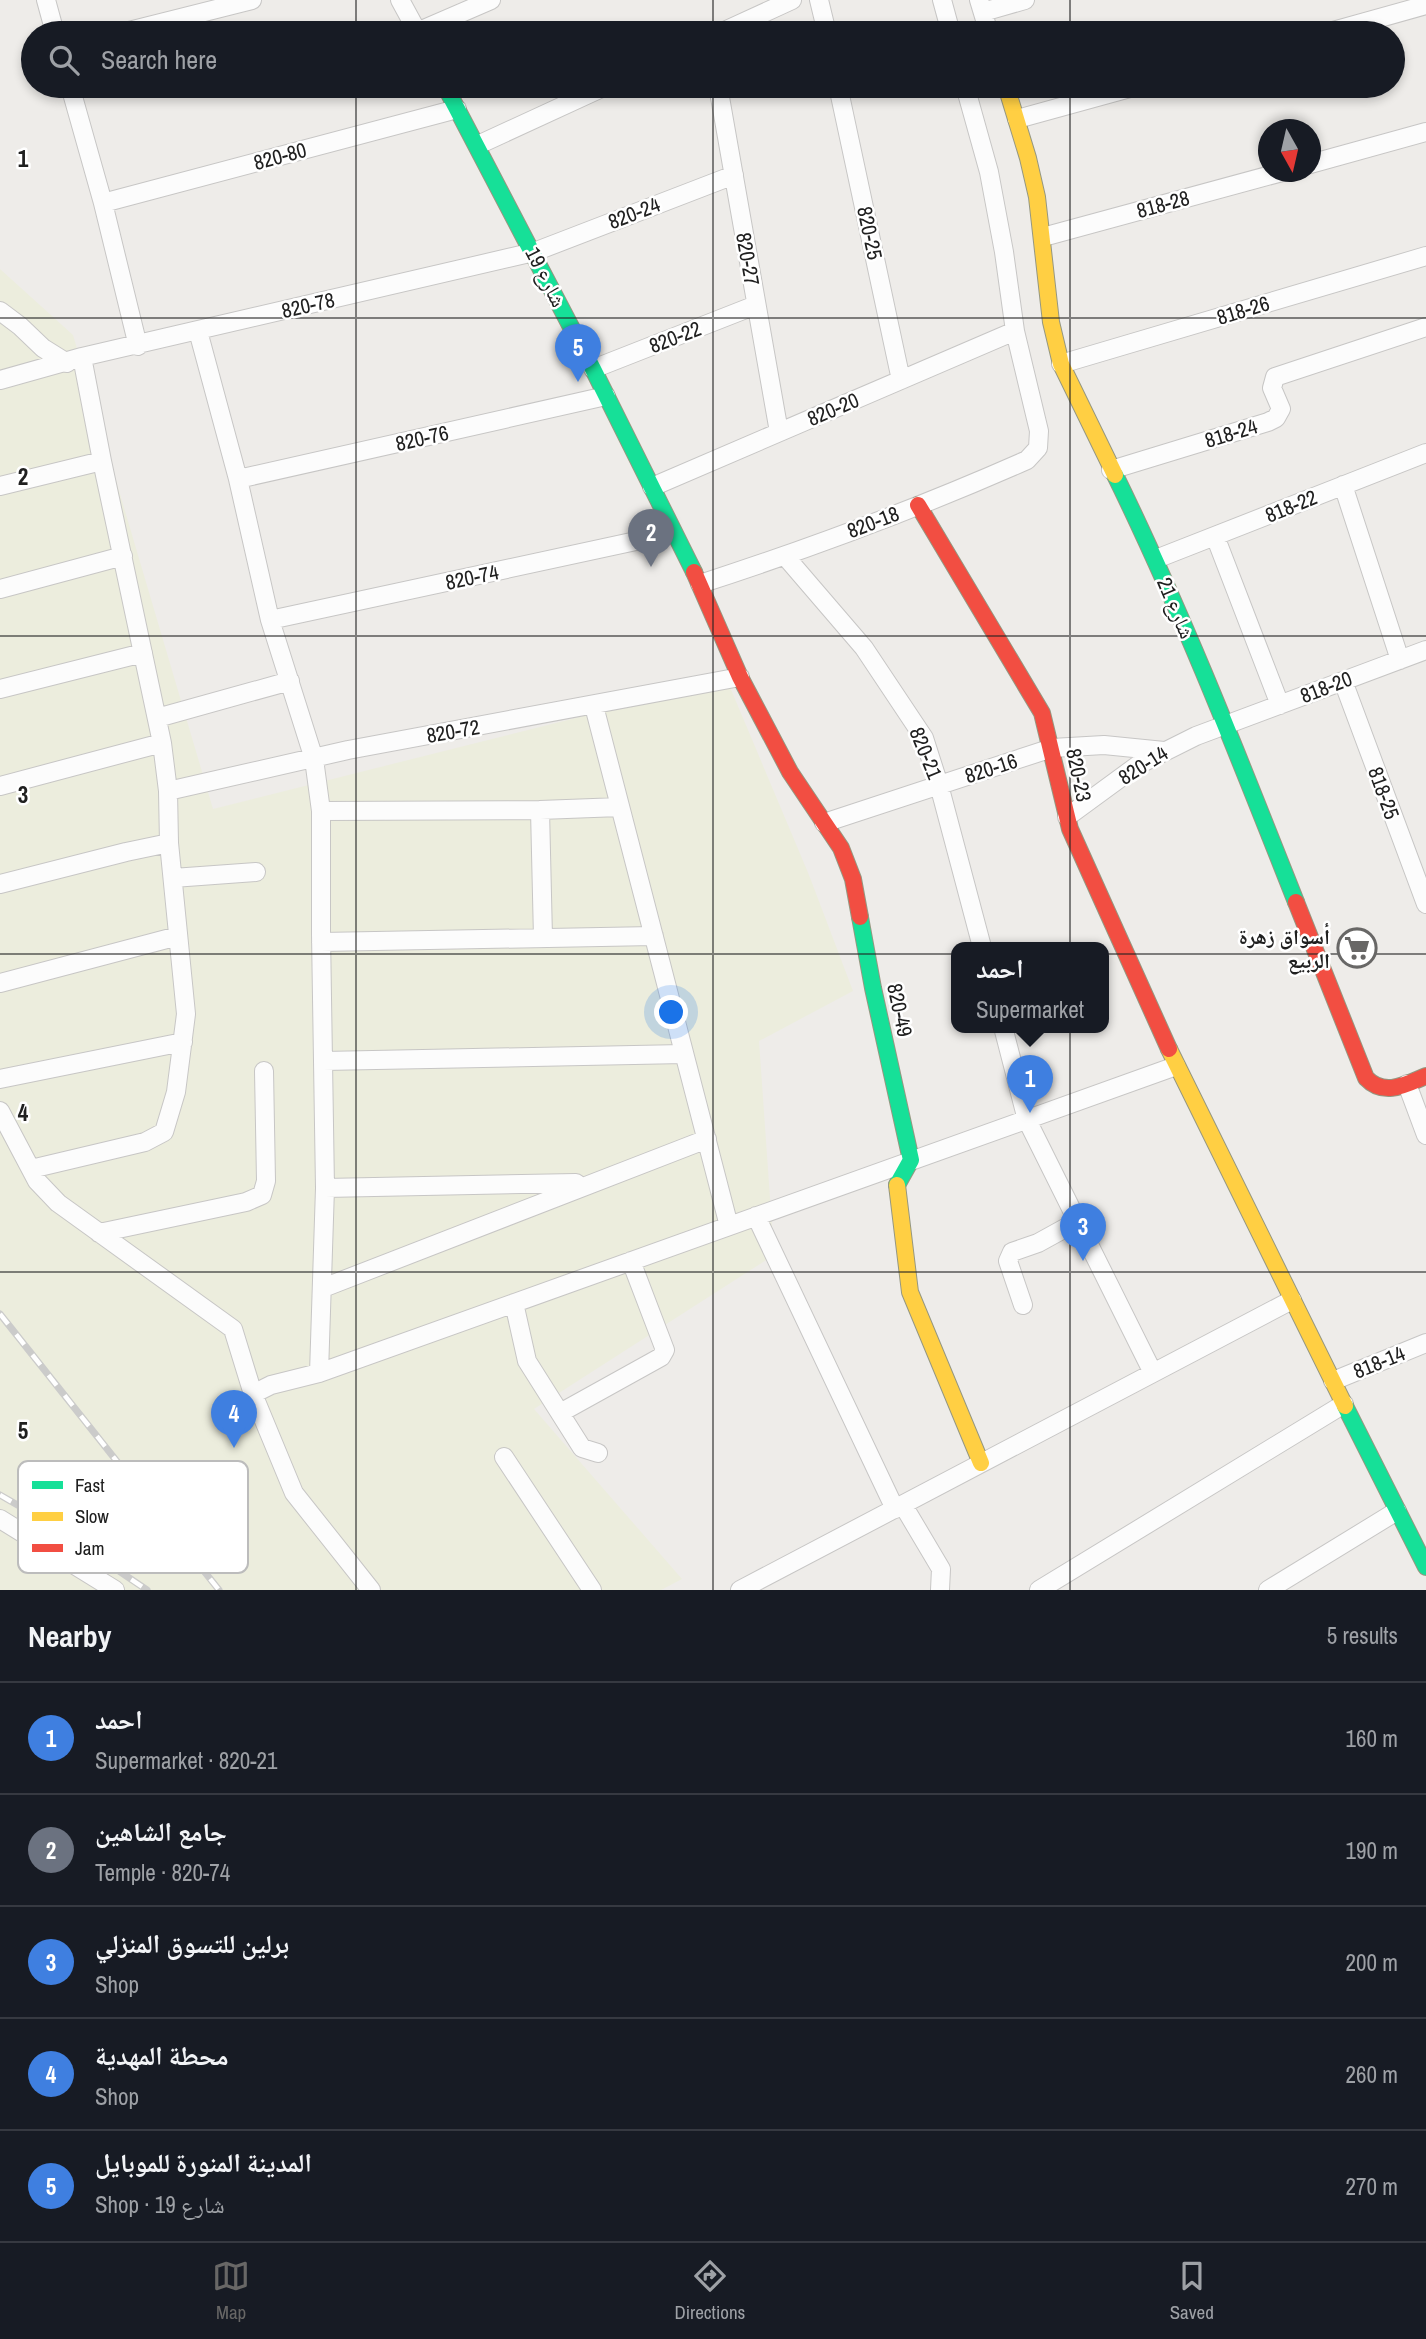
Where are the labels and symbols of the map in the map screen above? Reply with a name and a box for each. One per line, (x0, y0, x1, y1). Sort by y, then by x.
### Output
north arrow (1258, 119, 1321, 182)
street label: 820-80 (250, 135, 310, 177)
text: 1 (18, 143, 29, 174)
street label: 818-28 (1133, 183, 1193, 225)
street label: 820-24 (604, 190, 665, 236)
street label: 820-25 (850, 204, 890, 262)
street label: 820-27 (729, 230, 767, 288)
street label: شارع 19 (519, 242, 573, 312)
street label: 820-78 (279, 285, 337, 325)
street label: 818-26 (1213, 288, 1273, 332)
street label: 820-22 (645, 314, 705, 360)
pin: 5 (555, 324, 601, 382)
street label: 820-20 (803, 385, 863, 433)
street label: 818-24 (1201, 411, 1261, 455)
street label: 820-76 (393, 418, 451, 458)
text: 2 (18, 461, 28, 492)
street label: 818-22 (1261, 483, 1321, 529)
street label: 820-18 (843, 499, 903, 545)
pin: 2 (628, 509, 674, 567)
street label: 820-74 (443, 557, 502, 597)
street label: شارع 21 (1150, 573, 1202, 643)
street label: 818-20 (1296, 664, 1356, 710)
street label: 820-72 (424, 712, 482, 750)
street label: 820-21 (903, 723, 950, 784)
street label: 820-14 (1113, 738, 1174, 792)
street label: 820-16 (961, 746, 1021, 790)
street label: 820-23 (1059, 746, 1099, 804)
street label: 818-25 (1361, 763, 1407, 823)
text: 3 (18, 779, 28, 810)
place label: أسواق زهرة الربيع (1239, 922, 1330, 975)
supermarket icon: أسواق زهرة الربيع (1336, 927, 1378, 969)
street label: 820-49 (880, 981, 920, 1039)
your location (654, 995, 688, 1029)
pin: 1 (1007, 1055, 1053, 1113)
text: 4 (18, 1097, 29, 1128)
pin: 3 (1060, 1203, 1106, 1261)
street label: 818-14 (1349, 1338, 1410, 1385)
pin: 4 (211, 1390, 257, 1448)
text: 5 (18, 1415, 28, 1446)
legend (18, 1461, 248, 1573)
text: Fast (75, 1472, 105, 1498)
text: Slow (75, 1503, 110, 1529)
text: Jam (75, 1535, 104, 1561)

